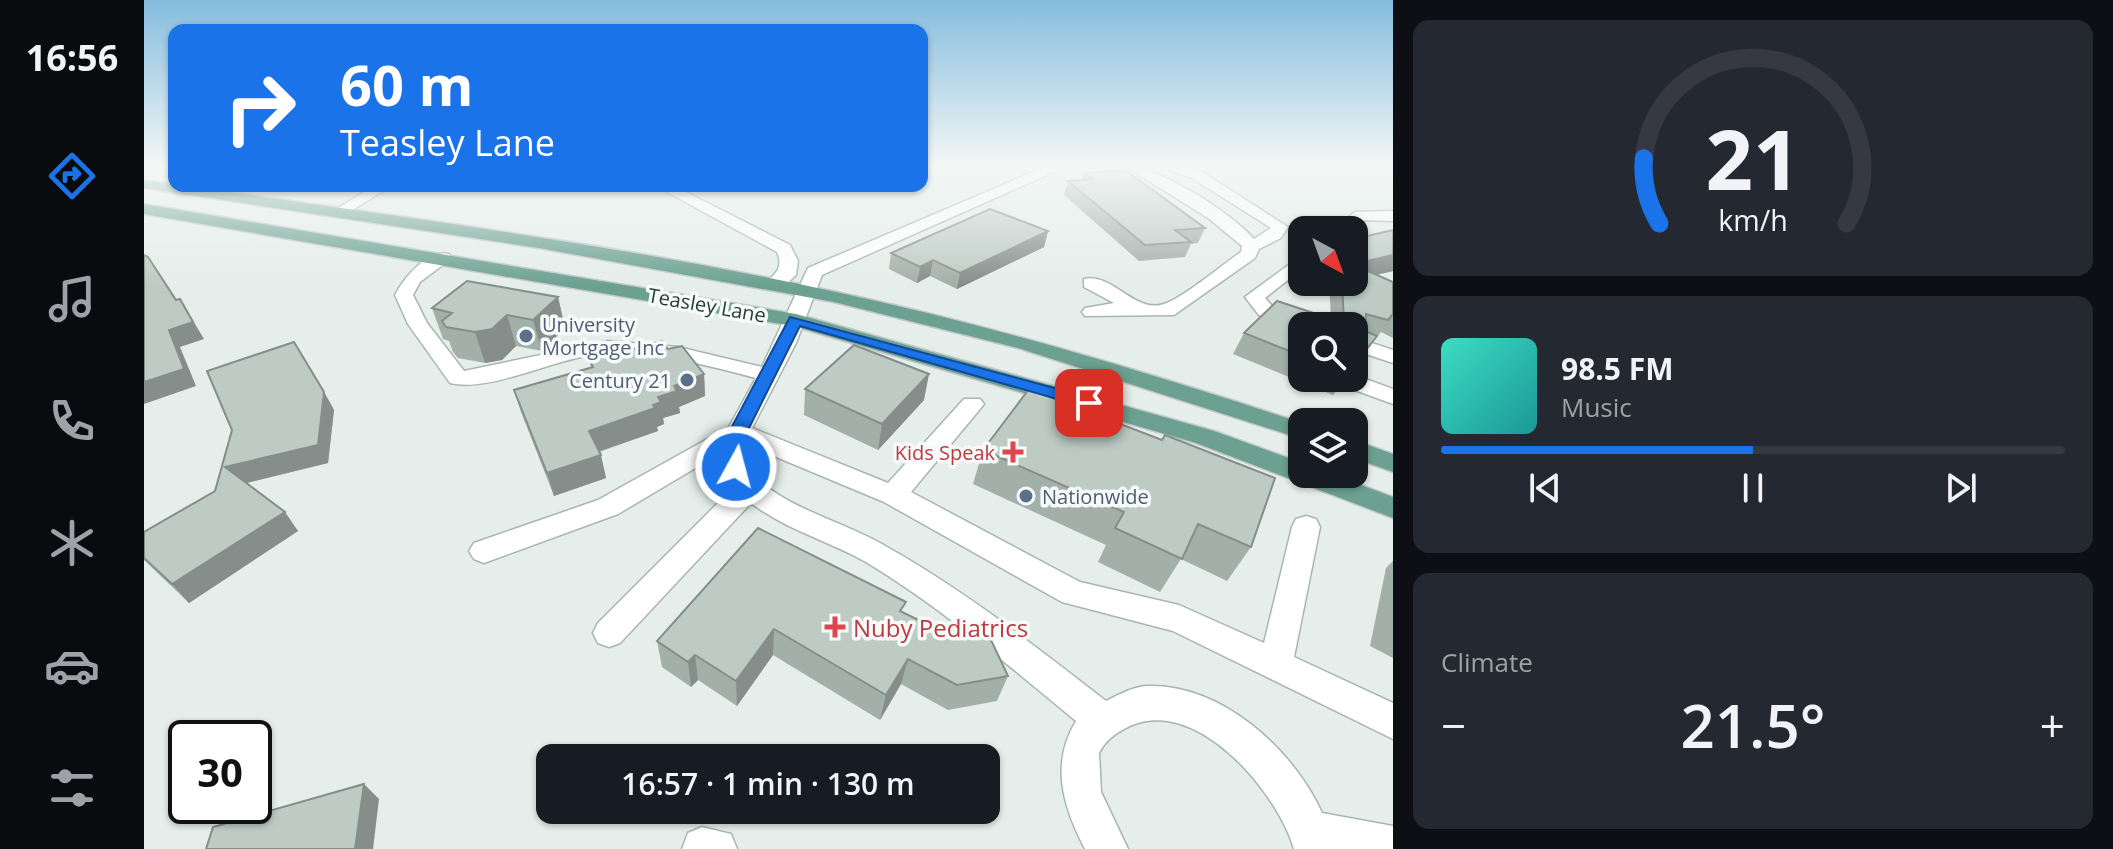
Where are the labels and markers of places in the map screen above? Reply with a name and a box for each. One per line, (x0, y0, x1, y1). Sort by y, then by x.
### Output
place label: University Mortgage Inc (542, 311, 664, 361)
marker: University Mortgage Inc (517, 327, 535, 345)
place label: Century 21 (569, 367, 671, 394)
pin (1055, 369, 1123, 437)
marker: Century 21 (678, 371, 696, 389)
place label: Kids Speak (895, 439, 995, 466)
marker: Kids Speak (1002, 441, 1024, 463)
place label: Nationwide (1042, 483, 1149, 510)
marker: Nationwide (1017, 487, 1035, 505)
place label: Nuby Pediatrics (853, 611, 1028, 644)
marker: Nuby Pediatrics (824, 616, 846, 638)

